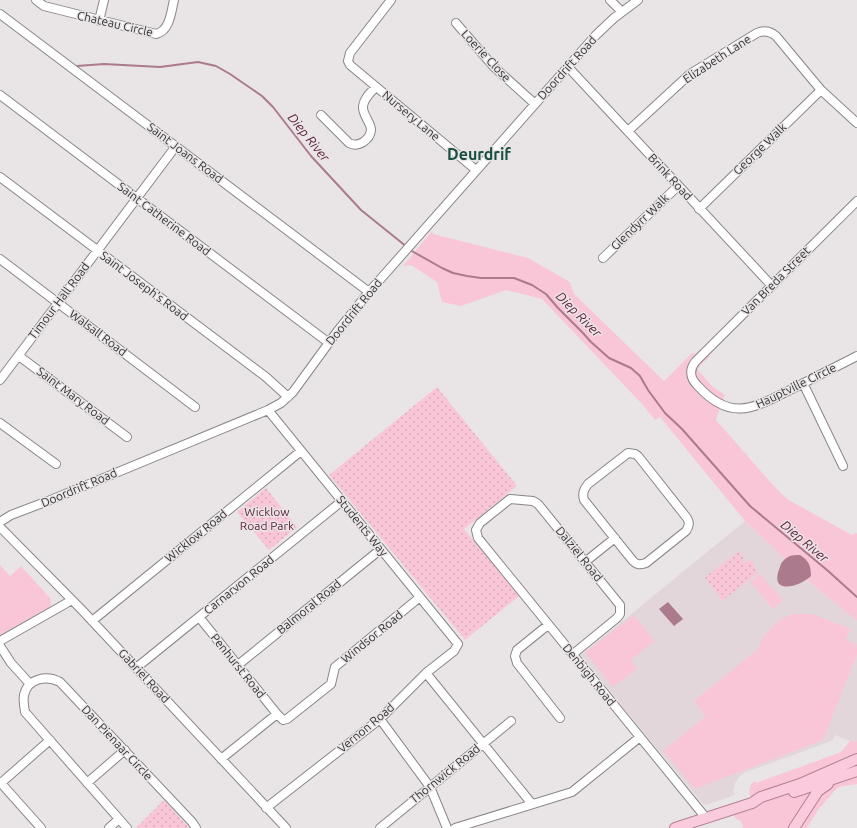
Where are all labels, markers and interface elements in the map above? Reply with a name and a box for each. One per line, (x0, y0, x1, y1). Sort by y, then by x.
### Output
street label: Chateau Circle (76, 8, 154, 39)
street label: Loerie Close (459, 27, 514, 84)
street label: Elizabeth Lane (680, 32, 753, 85)
street label: Doordrift Road (535, 33, 599, 102)
street label: Nursery Lane (380, 88, 443, 143)
water label: Diep River (285, 110, 333, 165)
street label: Saint Joans Road (145, 120, 226, 185)
street label: George Walk (730, 120, 789, 177)
district label: Deurdrif (447, 145, 511, 163)
street label: Brink Road (646, 151, 695, 202)
street label: Saint Catherine Road (115, 179, 213, 258)
street label: Glendyrr Walk (608, 191, 671, 253)
street label: Van Breda Street (739, 244, 813, 318)
street label: Saint Joseph's Road (98, 248, 191, 323)
street label: Timour Hall Road (26, 260, 92, 342)
street label: Doordrift Road (323, 276, 384, 347)
water label: Diep River (554, 289, 605, 340)
street label: Walsall Road (67, 307, 129, 358)
street label: Hauptville Circle (754, 360, 838, 411)
street label: Saint Mary Road (35, 364, 112, 427)
street label: Doordrift Road (39, 466, 119, 509)
street label: Students Way (334, 493, 391, 559)
park label: Wicklow Road Park (240, 505, 294, 532)
street label: Wicklow Road (162, 507, 229, 565)
water label: Diep River (778, 517, 832, 566)
street label: Dalziel Road (553, 524, 605, 584)
street label: Carnarvon Road (201, 552, 276, 617)
street label: Balmoral Road (274, 577, 343, 636)
street label: Windsor Road (338, 608, 405, 665)
street label: Penhurst Road (208, 631, 268, 700)
street label: Denbigh Road (560, 641, 618, 708)
street label: Gabriel Road (116, 646, 173, 705)
street label: Vernon Road (335, 700, 396, 755)
street label: Dan Pienaar Circle (79, 703, 155, 783)
street label: Thornwick Road (407, 741, 482, 806)

